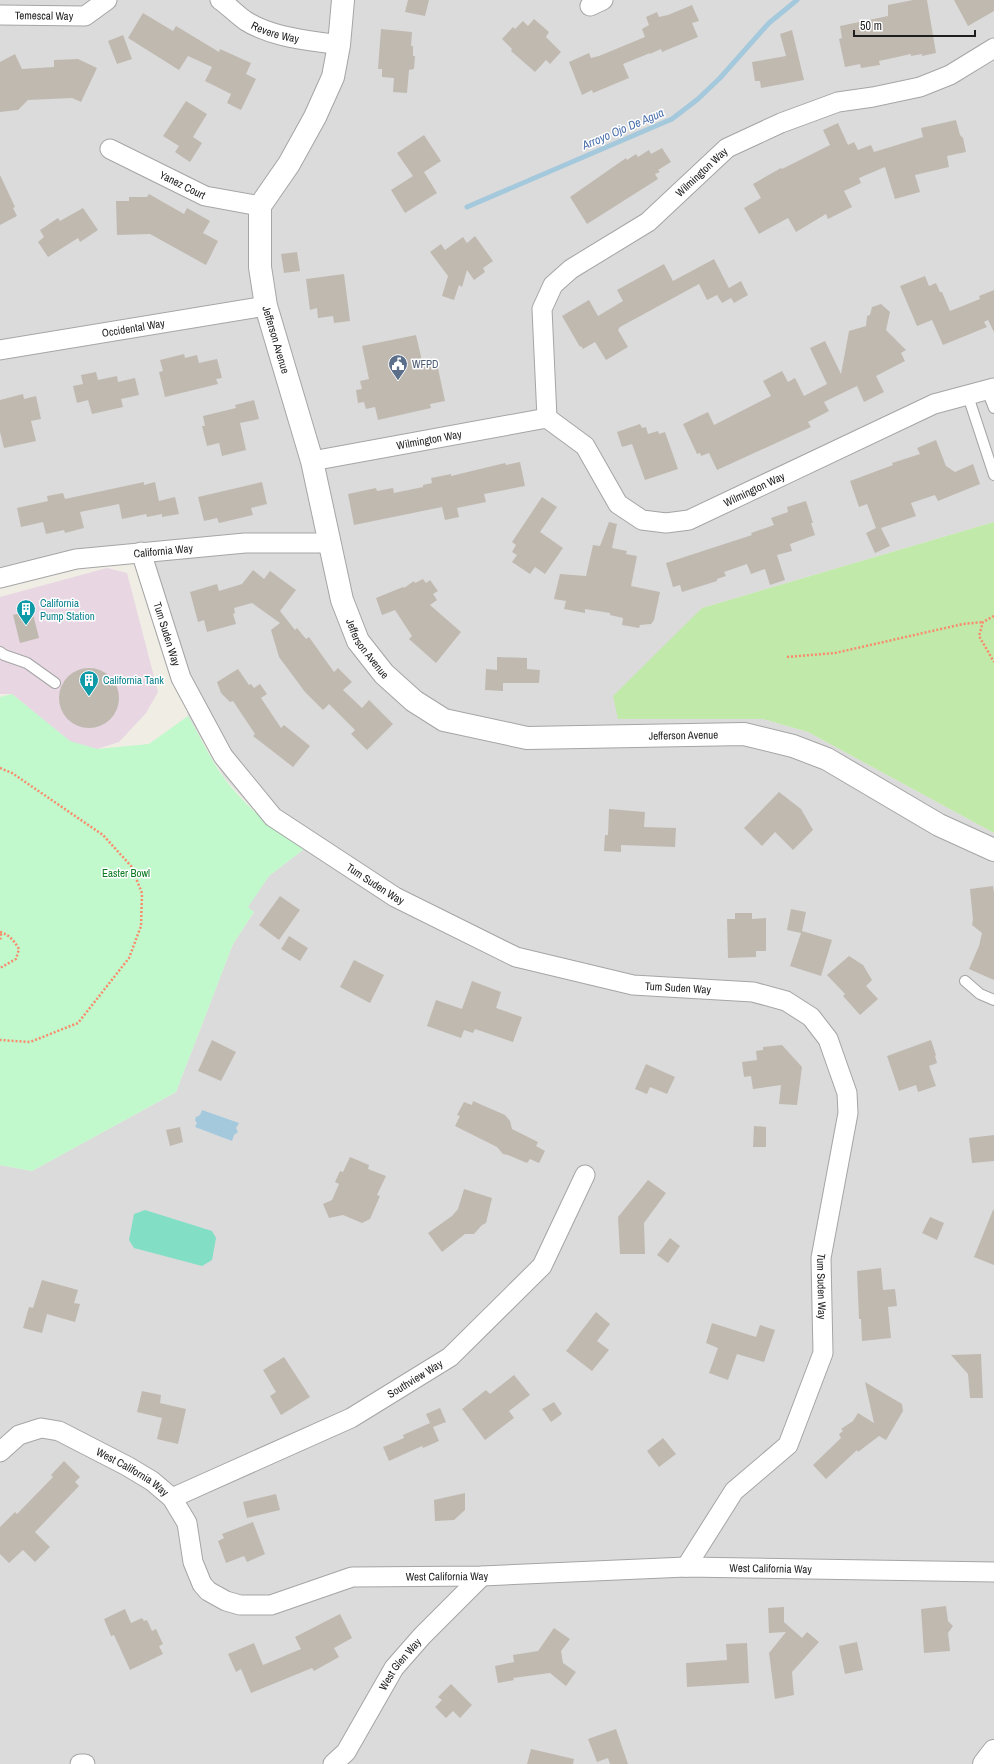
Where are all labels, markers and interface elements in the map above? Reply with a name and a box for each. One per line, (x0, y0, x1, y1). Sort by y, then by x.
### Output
street label: Temescal Way (15, 8, 74, 23)
scale bar (854, 12, 975, 38)
street label: Revere Way (249, 18, 301, 46)
text: 50 m (860, 18, 882, 34)
water label: Arroyo Ojo De Agua (579, 104, 667, 154)
street label: Wilmington Way (673, 144, 731, 200)
street label: Yanez Court (157, 168, 208, 202)
street label: Jefferson Avenue (259, 304, 293, 375)
street label: Occidental Way (101, 316, 166, 340)
public building icon: WFPD (387, 353, 409, 381)
place label: WFPD (412, 357, 439, 371)
street label: Wilmington Way (395, 427, 463, 452)
street label: Wilmington Way (721, 469, 787, 510)
street label: California Way (133, 541, 194, 561)
place label: California Pump Station (40, 596, 95, 623)
building icon: California Pump Station (15, 598, 37, 626)
street label: Tum Suden Way (150, 600, 184, 668)
street label: Jefferson Avenue (343, 617, 392, 682)
building icon: California Tank (78, 669, 100, 697)
place label: California Tank (103, 673, 164, 687)
street label: Jefferson Avenue (649, 727, 718, 743)
street label: Tum Suden Way (344, 860, 407, 908)
park label: Easter Bowl (102, 866, 150, 880)
street label: Tum Suden Way (645, 979, 712, 997)
street label: Tum Suden Way (814, 1252, 829, 1320)
street label: Southview Way (385, 1356, 445, 1401)
street label: West California Way (94, 1444, 172, 1499)
street label: West California Way (729, 1561, 812, 1576)
street label: West California Way (406, 1569, 489, 1584)
street label: West Glen Way (376, 1635, 424, 1693)

